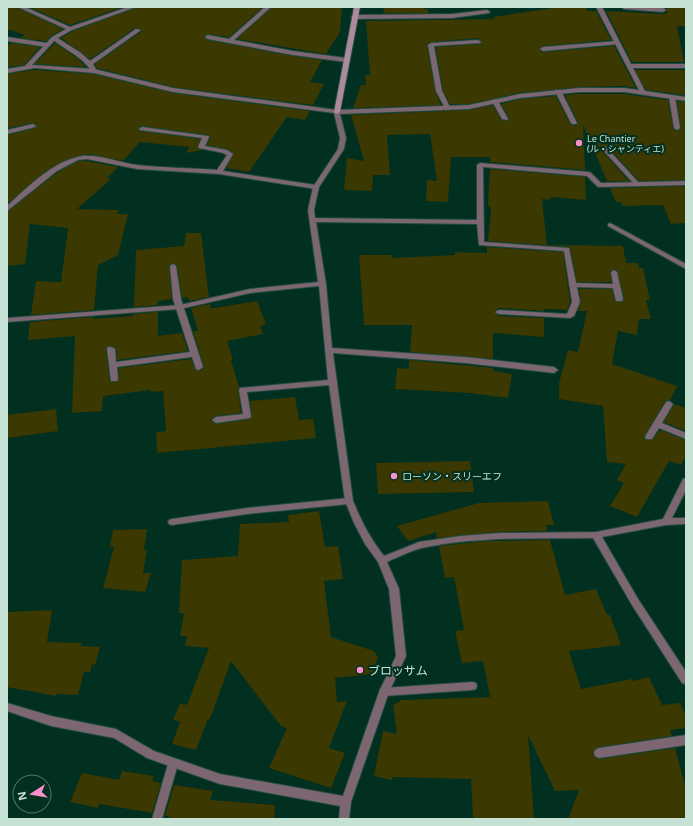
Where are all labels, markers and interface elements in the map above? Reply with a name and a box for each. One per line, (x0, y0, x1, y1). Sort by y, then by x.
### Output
place label: Le Chantier (ル・シャンティエ) (587, 132, 664, 155)
marker: Le Chantier (ル・シャンティエ) (574, 138, 584, 148)
place label: ローソン・スリーエフ (402, 469, 502, 483)
marker: ローソン・スリーエフ (389, 471, 399, 481)
place label: ブロッサム (368, 662, 428, 679)
marker: ブロッサム (355, 665, 365, 675)
north arrow (12, 774, 52, 814)
text: N (13, 790, 30, 802)

